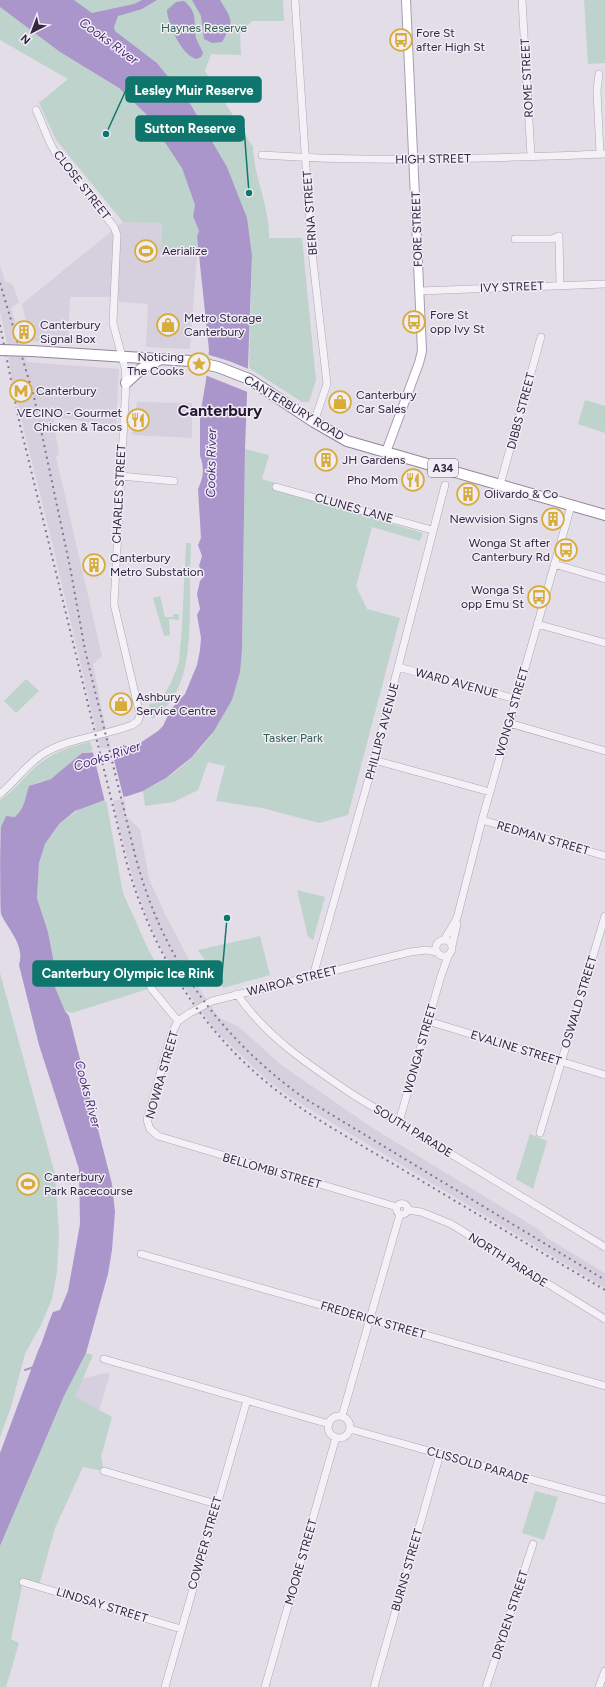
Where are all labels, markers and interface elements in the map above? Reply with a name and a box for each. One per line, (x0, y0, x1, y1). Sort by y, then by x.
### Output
north arrow (12, 12, 52, 52)
water label: Cooks River (77, 15, 142, 68)
park label: Haynes Reserve (161, 21, 247, 35)
place label: Fore St after High St (416, 26, 485, 54)
bus stop icon: Fore St after High St (388, 27, 414, 53)
text: N (18, 31, 33, 47)
street label: ROME STREET (518, 38, 536, 118)
callout: Lesley Muir Reserve (126, 77, 261, 102)
text: Lesley Muir Reserve (135, 83, 253, 98)
callout: Sutton Reserve (136, 116, 244, 141)
text: Sutton Reserve (144, 121, 236, 136)
street label: CLOSE STREET (51, 148, 114, 223)
street label: HIGH STREET (395, 151, 471, 167)
street label: BERNA STREET (300, 170, 320, 256)
street label: FORE STREET (409, 191, 425, 267)
sports icon: Aerialize (133, 238, 159, 264)
place label: Aerialize (162, 244, 208, 258)
street label: IVY STREET (480, 279, 545, 295)
place label: Fore St opp Ivy St (430, 308, 485, 336)
bus stop icon: Fore St opp Ivy St (401, 309, 427, 335)
place label: Metro Storage Canterbury (184, 311, 262, 339)
shop icon: Metro Storage Canterbury (155, 312, 181, 338)
place label: Canterbury Signal Box (40, 318, 101, 346)
building icon: Canterbury Signal Box (11, 319, 37, 345)
place label: Noticing The Cooks (127, 350, 184, 378)
place icon: Noticing The Cooks (186, 351, 212, 377)
street label: DIBBS STREET (504, 371, 538, 451)
street label: CANTERBURY ROAD (242, 373, 346, 443)
metro station icon: Canterbury (8, 378, 34, 404)
place label: Canterbury (36, 384, 97, 398)
place label: Canterbury Car Sales (356, 388, 417, 416)
shop icon: Canterbury Car Sales (327, 389, 353, 415)
district label: Canterbury (178, 401, 263, 420)
place label: VECINO - Gourmet Chicken & Tacos (17, 406, 122, 434)
restaurant icon: VECINO - Gourmet Chicken & Tacos (125, 407, 151, 433)
water label: Cooks River (203, 428, 219, 498)
street label: CHARLES STREET (109, 444, 129, 544)
building icon: JH Gardens (313, 447, 339, 473)
place label: JH Gardens (342, 453, 406, 467)
road number: A34 (428, 459, 458, 477)
restaurant icon: Pho Mom (400, 467, 426, 493)
place label: Pho Mom (347, 473, 398, 487)
building icon: Olivardo & Co (455, 481, 481, 507)
place label: Olivardo & Co (484, 487, 558, 501)
street label: CLUNES LANE (313, 490, 395, 526)
building icon: Newvision Signs (540, 506, 566, 532)
place label: Newvision Signs (449, 512, 538, 526)
place label: Wonga St after Canterbury Rd (469, 536, 550, 564)
bus stop icon: Wonga St after Canterbury Rd (553, 537, 579, 563)
place label: Canterbury Metro Substation (110, 551, 204, 579)
building icon: Canterbury Metro Substation (81, 552, 107, 578)
place label: Wonga St opp Emu St (461, 583, 524, 611)
bus stop icon: Wonga St opp Emu St (526, 584, 552, 610)
street label: WARD AVENUE (414, 665, 500, 701)
street label: WONGA STREET (493, 665, 532, 758)
street label: PHILLIPS AVENUE (362, 681, 402, 781)
place label: Ashbury Service Centre (136, 690, 217, 718)
shop icon: Ashbury Service Centre (108, 691, 134, 717)
park label: Tasker Park (263, 731, 323, 745)
water label: Cooks River (72, 738, 143, 774)
street label: REDMAN STREET (495, 818, 591, 858)
street label: OSWALD STREET (558, 954, 600, 1050)
callout: Canterbury Olympic Ice Rink (33, 961, 222, 986)
street label: WAIROA STREET (245, 963, 339, 999)
text: Canterbury Olympic Ice Rink (42, 966, 214, 981)
street label: WONGA STREET (401, 1002, 440, 1095)
street label: EVALINE STREET (469, 1028, 563, 1069)
street label: NOWRA STREET (143, 1029, 181, 1121)
water label: Cooks River (72, 1059, 104, 1130)
street label: SOUTH PARADE (371, 1102, 455, 1160)
street label: BELLOMBI STREET (221, 1150, 323, 1192)
place label: Canterbury Park Racecourse (44, 1170, 133, 1198)
sports icon: Canterbury Park Racecourse (15, 1171, 41, 1197)
street label: NORTH PARADE (466, 1230, 550, 1290)
street label: FREDERICK STREET (319, 1298, 427, 1342)
street label: CLISSOLD PARADE (425, 1444, 531, 1486)
street label: COWPER STREET (185, 1494, 225, 1591)
street label: MOORE STREET (282, 1517, 320, 1607)
street label: BURNS STREET (389, 1527, 426, 1613)
street label: DRYDEN STREET (489, 1568, 531, 1661)
street label: LINDSAY STREET (55, 1584, 150, 1626)

